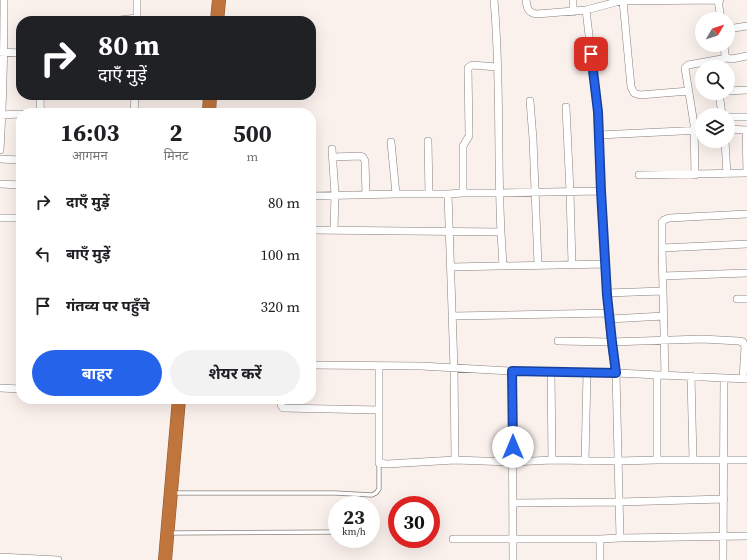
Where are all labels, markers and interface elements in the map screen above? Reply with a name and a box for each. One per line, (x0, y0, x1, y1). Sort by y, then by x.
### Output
north arrow (695, 12, 735, 52)
map controls (695, 12, 735, 148)
text: 80 m (98, 26, 160, 64)
icon: right (32, 32, 84, 84)
pin (574, 37, 608, 71)
icon: arrive (580, 43, 602, 65)
button: search (695, 60, 735, 100)
text: दाएँ मुड़ें (98, 62, 147, 87)
button: layers (695, 108, 735, 148)
text: 16:03 (60, 116, 119, 149)
text: 2 (170, 116, 183, 149)
text: 500 (233, 117, 272, 150)
text: आगमन (72, 147, 108, 164)
text: मिनट (164, 147, 189, 164)
text: m (246, 148, 258, 165)
icon: right (32, 191, 54, 213)
text: दाएँ मुड़ें (66, 191, 110, 212)
text: 80 m (268, 192, 300, 213)
icon: left (32, 243, 54, 265)
text: बाएँ मुड़ें (66, 243, 110, 264)
text: 100 m (260, 244, 300, 265)
icon: arrive (32, 295, 54, 317)
text: गंतव्य पर पहुँचे (66, 295, 150, 316)
text: 320 m (260, 296, 300, 317)
button: बाहर (32, 350, 162, 396)
button: शेयर करें (170, 350, 300, 396)
position arrow (492, 426, 534, 468)
speed limit sign: 30 (388, 496, 440, 548)
text: 23 (343, 503, 365, 531)
text: km/h (342, 525, 366, 538)

